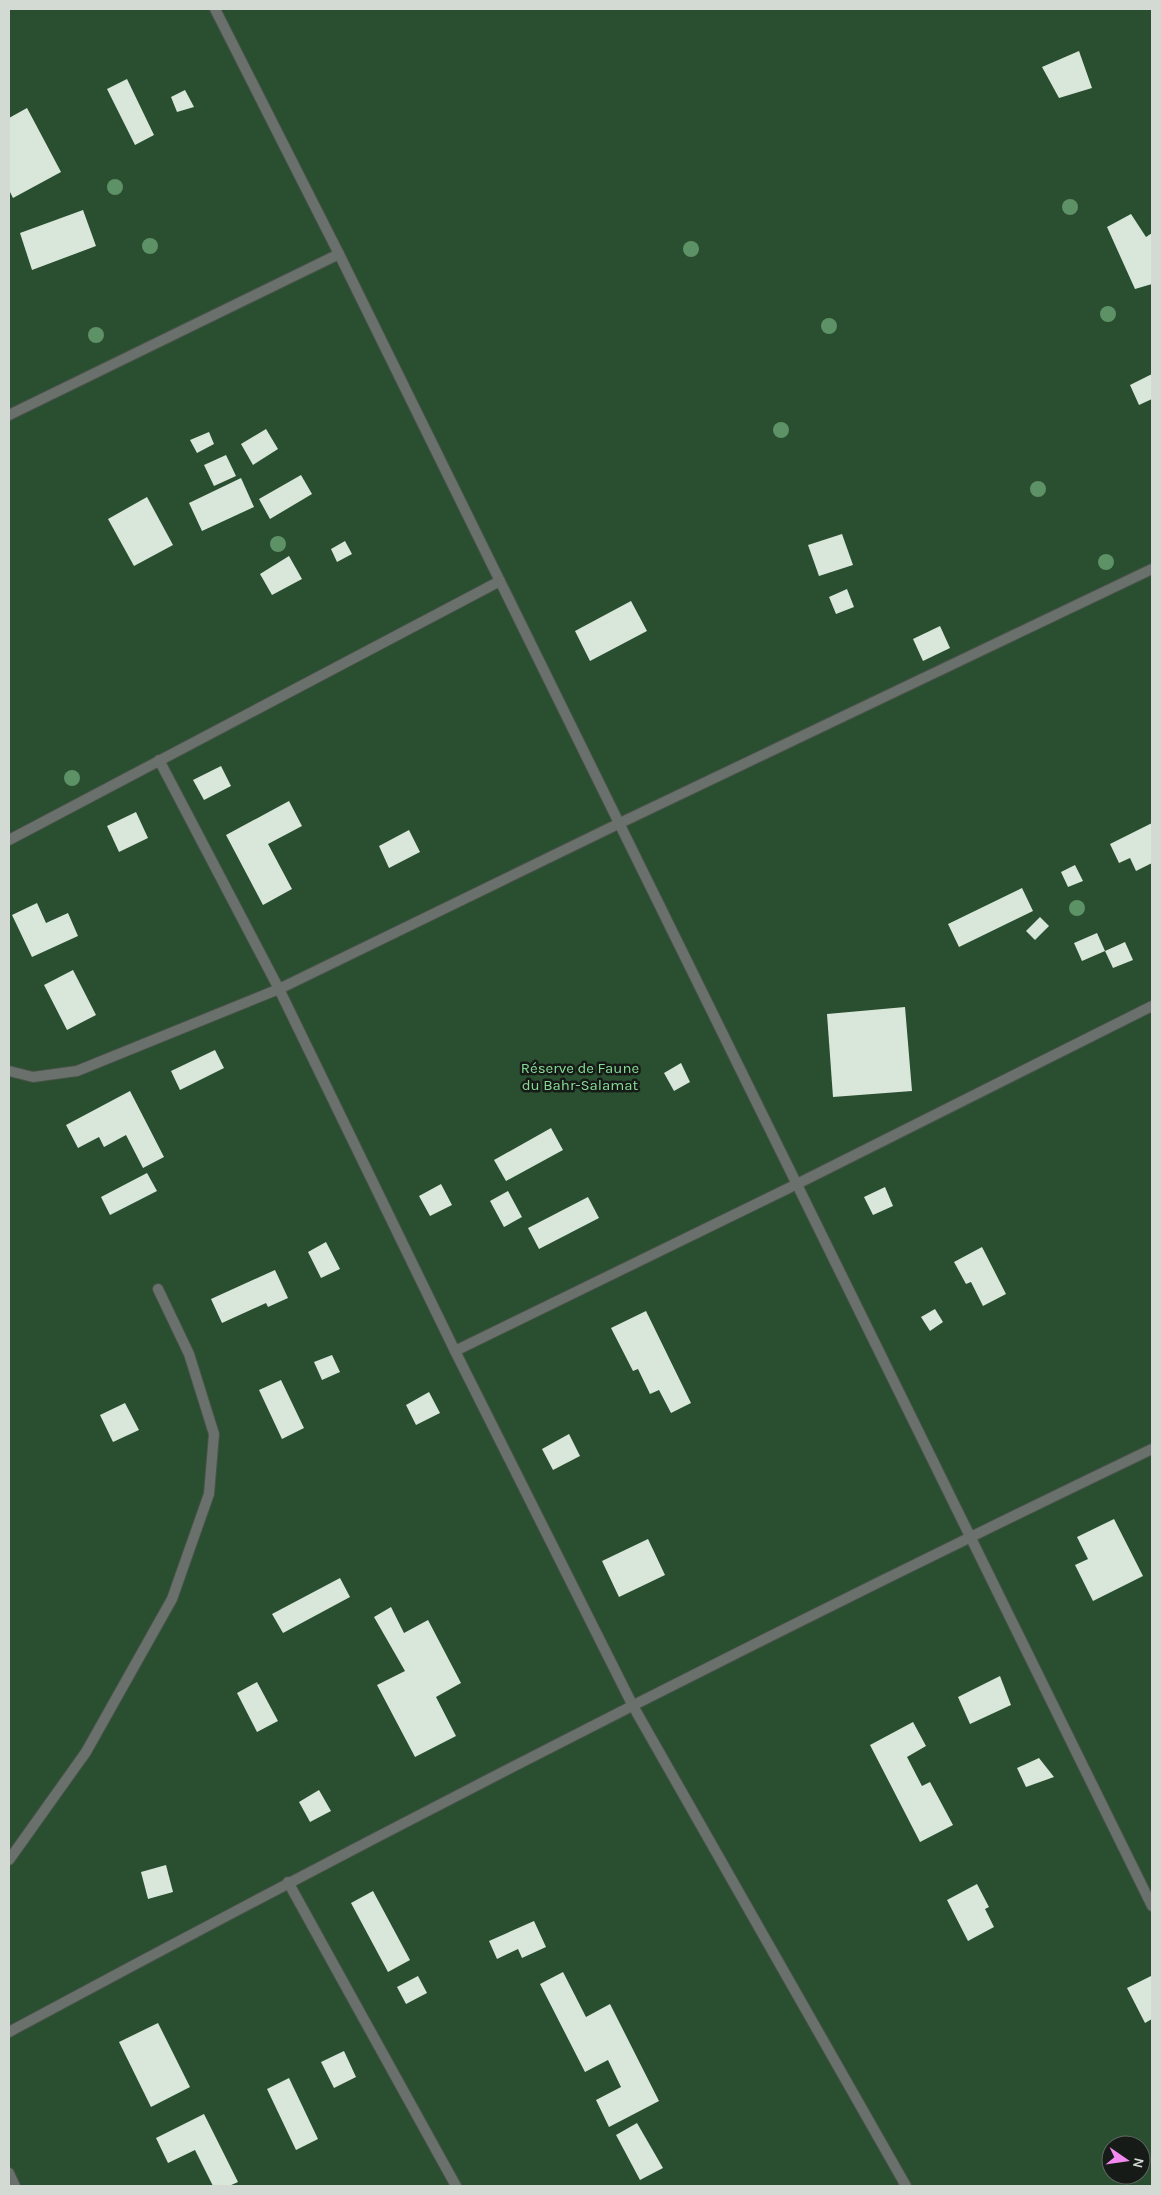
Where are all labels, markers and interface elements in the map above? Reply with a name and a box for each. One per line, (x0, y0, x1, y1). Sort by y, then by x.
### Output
park label: Réserve de Faune du Bahr-Salamat (521, 1059, 639, 1094)
north arrow (1101, 2135, 1151, 2185)
text: N (1129, 2156, 1148, 2170)

